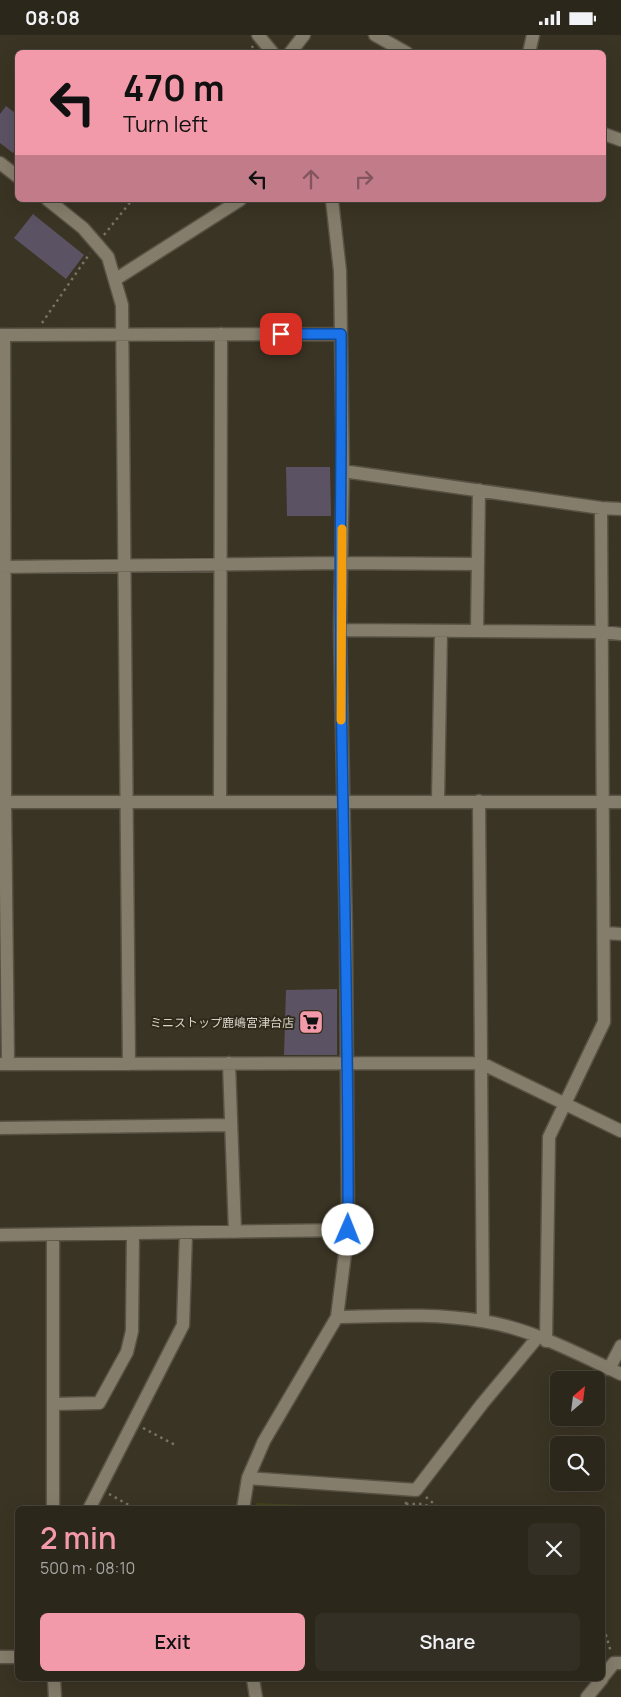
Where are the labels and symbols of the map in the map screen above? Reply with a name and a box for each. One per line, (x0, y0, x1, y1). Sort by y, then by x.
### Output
pin (260, 313, 302, 355)
supermarket icon: ミニストップ鹿嶋宮津台店 (298, 1009, 324, 1035)
place label: ミニストップ鹿嶋宮津台店 (150, 1014, 294, 1031)
position arrow (321, 1203, 373, 1255)
north arrow (550, 1371, 605, 1426)

